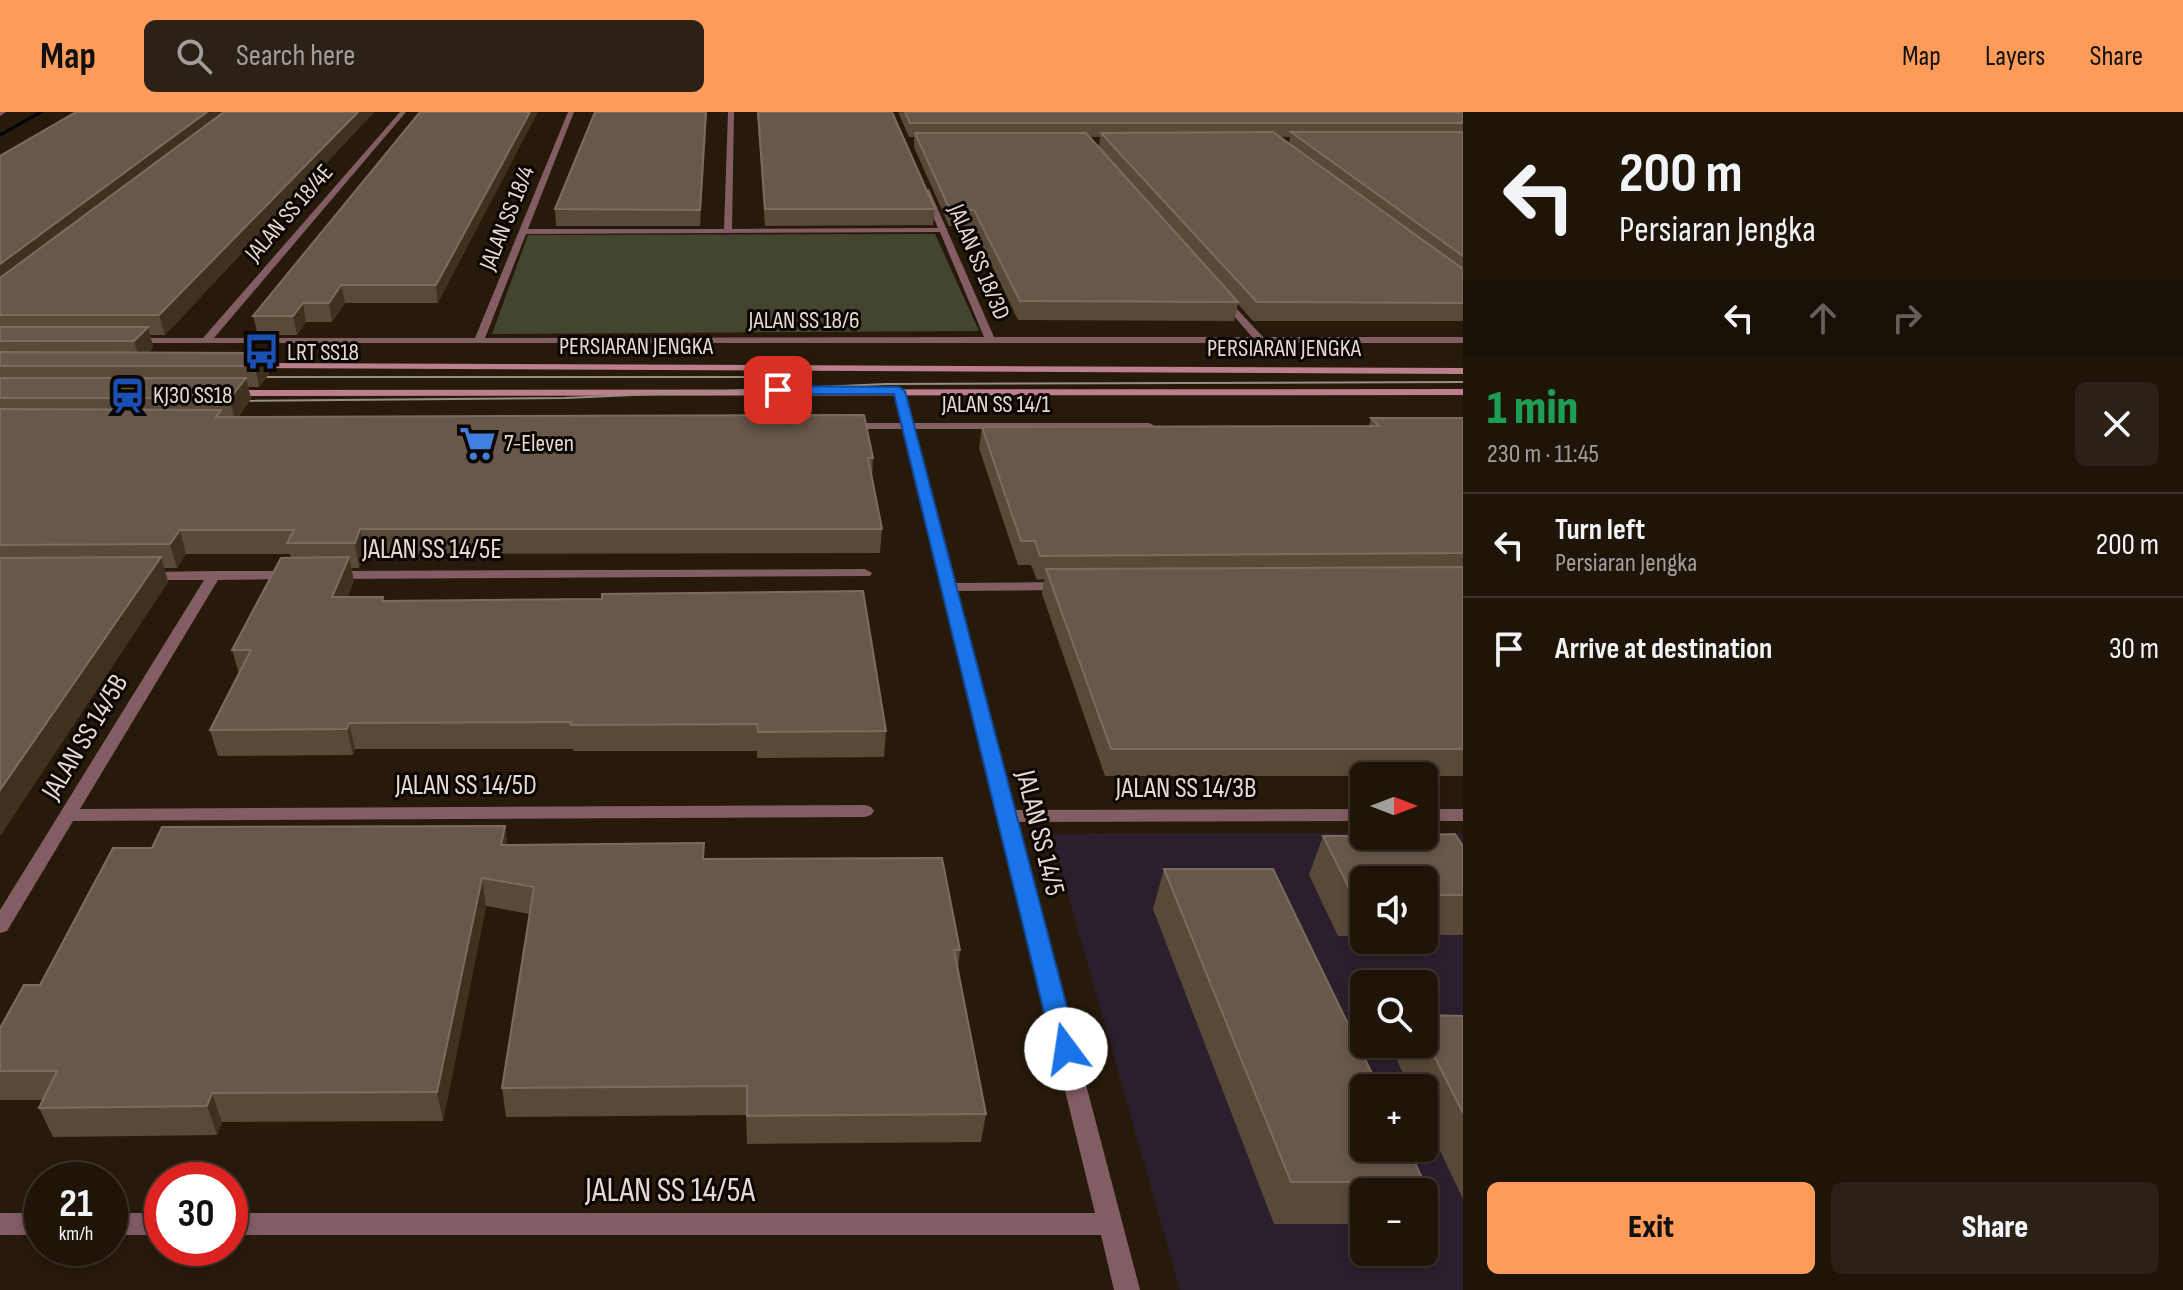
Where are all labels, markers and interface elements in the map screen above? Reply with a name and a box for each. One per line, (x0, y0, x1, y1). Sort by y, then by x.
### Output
search box (144, 20, 704, 92)
text: Map (40, 34, 96, 79)
icon: search (172, 34, 216, 78)
text: Search here (236, 38, 355, 74)
text: Map (1902, 40, 1941, 73)
text: Layers (1985, 40, 2045, 73)
text: Share (2089, 40, 2143, 73)
text: 200 m (1619, 141, 1743, 208)
icon: left (1487, 144, 1591, 248)
street label: JALAN SS 18/4E (238, 158, 339, 268)
street label: JALAN SS 18/4 (473, 162, 541, 275)
street label: JALAN SS 18/3D (941, 199, 1016, 324)
text: Persiaran Jengka (1619, 209, 1816, 252)
icon: left (1717, 296, 1761, 340)
icon: ahead (1801, 296, 1845, 340)
icon: right (1885, 296, 1929, 340)
street label: JALAN SS 18/6 (747, 306, 860, 335)
street label: PERSIARAN JENGKA (559, 332, 714, 361)
bus stop icon: LRT SS18 (242, 333, 280, 371)
street label: PERSIARAN JENGKA (1207, 334, 1362, 363)
place label: LRT SS18 (287, 338, 359, 367)
pin (744, 356, 812, 424)
icon: arrive (756, 368, 800, 412)
station icon: KJ30 SS18 (108, 376, 146, 414)
text: 1 min (1487, 380, 1578, 437)
place label: KJ30 SS18 (153, 381, 233, 410)
button: close (2075, 382, 2159, 466)
street label: JALAN SS 14/1 (941, 390, 1051, 419)
supermarket icon: 7-Eleven (459, 424, 497, 462)
place label: 7-Eleven (504, 429, 574, 458)
text: 230 m · 11:45 (1487, 439, 1599, 470)
text: Turn left (1555, 512, 1645, 548)
icon: left (1487, 523, 1531, 567)
text: 200 m (2096, 527, 2159, 563)
street label: JALAN SS 14/5E (361, 533, 502, 566)
text: Persiaran Jengka (1555, 548, 1697, 579)
icon: arrive (1487, 627, 1531, 671)
text: Arrive at destination (1555, 631, 1772, 667)
text: 30 m (2109, 631, 2159, 667)
street label: JALAN SS 14/5B (34, 668, 135, 807)
north arrow (1350, 762, 1438, 850)
map controls (1350, 762, 1438, 1266)
street label: JALAN SS 14/5 (1008, 766, 1071, 899)
street label: JALAN SS 14/5D (394, 769, 537, 802)
street label: JALAN SS 14/3B (1115, 772, 1256, 805)
button: sound (1350, 866, 1438, 954)
button: search (1350, 970, 1438, 1058)
position arrow (1024, 1007, 1108, 1091)
button: + (1350, 1074, 1438, 1162)
speed limit sign: 30 (144, 1162, 248, 1266)
street label: JALAN SS 14/5A (584, 1170, 755, 1211)
button: − (1350, 1178, 1438, 1266)
text: 21 (59, 1180, 93, 1228)
button: Exit (1487, 1182, 1815, 1274)
button: Share (1831, 1182, 2159, 1274)
text: km/h (59, 1222, 93, 1246)

